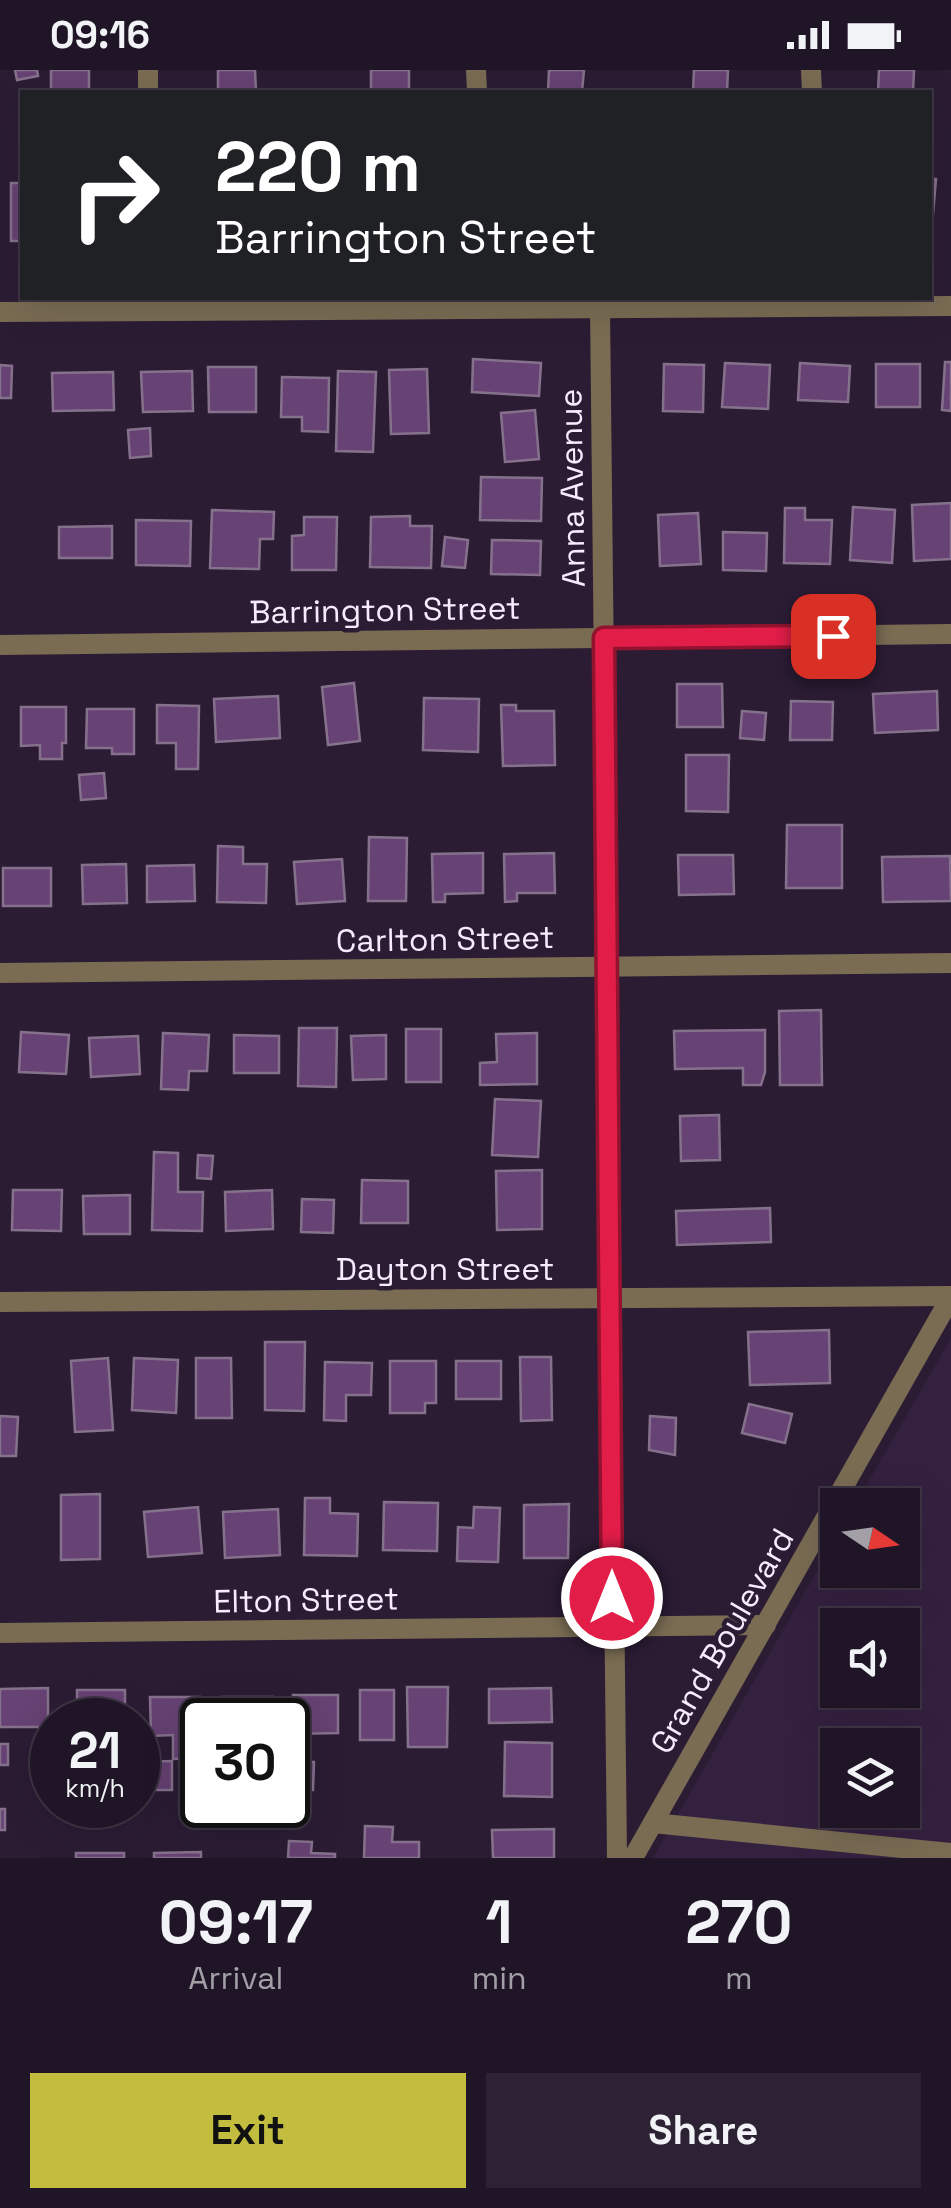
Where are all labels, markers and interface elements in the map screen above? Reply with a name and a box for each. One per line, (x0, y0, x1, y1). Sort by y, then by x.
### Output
text: 09:16 (50, 11, 150, 59)
text: 220 m (215, 122, 421, 211)
icon: right (50, 130, 180, 260)
text: Barrington Street (215, 209, 596, 266)
street label: Anna Avenue (550, 388, 594, 588)
street label: Barrington Street (249, 588, 521, 632)
pin (791, 594, 876, 679)
icon: arrive (806, 609, 861, 664)
street label: Carlton Street (335, 917, 555, 961)
street label: Dayton Street (336, 1249, 554, 1289)
north arrow (820, 1488, 920, 1588)
map controls (820, 1488, 920, 1828)
street label: Grand Boulevard (641, 1521, 803, 1761)
position arrow (560, 1546, 664, 1650)
street label: Elton Street (213, 1578, 399, 1622)
button: sound (820, 1608, 920, 1708)
speed limit sign: 30 (180, 1698, 310, 1828)
text: 21 (69, 1719, 121, 1783)
button: layers (820, 1728, 920, 1828)
text: km/h (65, 1772, 125, 1804)
text: 09:17 (159, 1884, 313, 1961)
text: 1 (486, 1884, 513, 1961)
text: 270 (685, 1884, 792, 1961)
text: Arrival (188, 1958, 283, 1998)
text: min (472, 1958, 527, 1998)
text: m (725, 1958, 753, 1998)
button: Exit (30, 2073, 466, 2188)
button: Share (486, 2073, 921, 2188)

